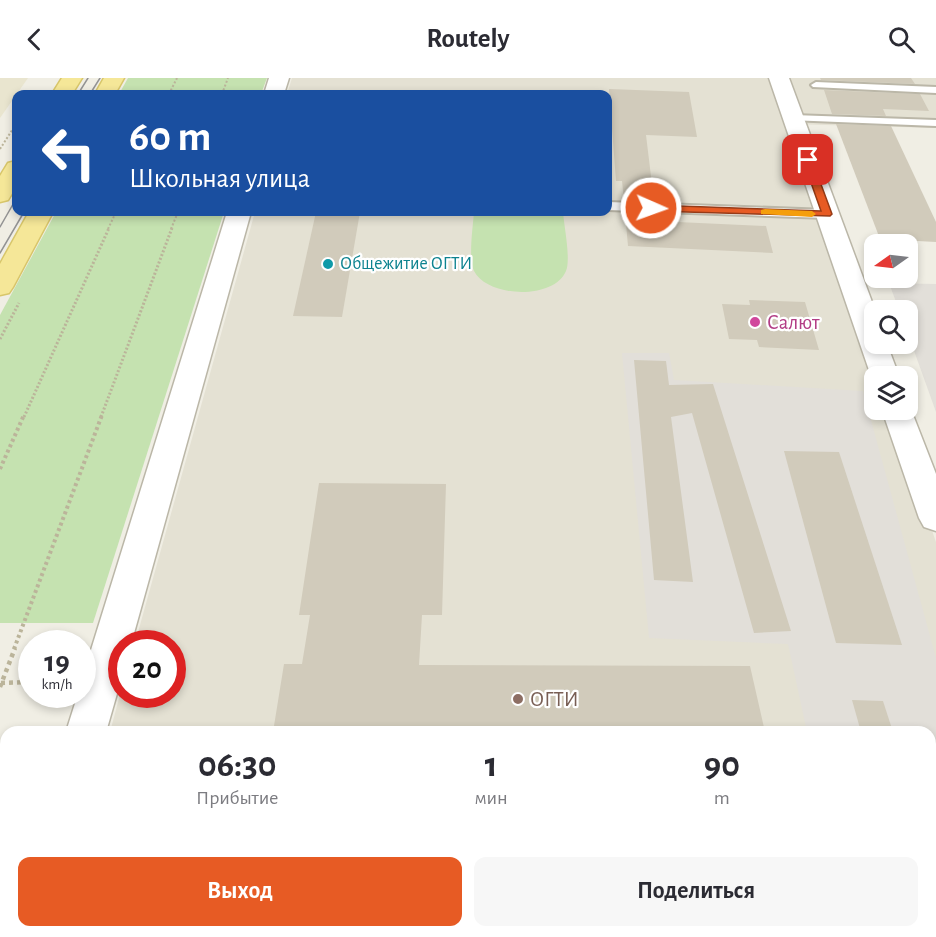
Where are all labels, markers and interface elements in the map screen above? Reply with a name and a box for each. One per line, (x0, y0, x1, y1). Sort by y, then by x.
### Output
icon: back (18, 23, 51, 56)
icon: search (885, 23, 918, 56)
text: Routely (426, 25, 510, 52)
icon: left (30, 114, 108, 192)
text: 60 m (129, 116, 211, 158)
pin (782, 134, 833, 185)
icon: arrive (791, 143, 824, 176)
text: Школьная улица (129, 165, 310, 192)
position arrow (619, 176, 683, 240)
north arrow (864, 234, 918, 288)
map controls (864, 234, 918, 420)
place label: Общежитие ОГТИ (340, 254, 472, 273)
marker: Общежитие ОГТИ (321, 257, 335, 271)
button: search (864, 300, 918, 354)
place label: Салют (767, 312, 820, 333)
marker: Салют (748, 315, 762, 329)
button: layers (864, 366, 918, 420)
speed limit sign: 20 (108, 630, 186, 708)
text: 19 (44, 647, 70, 677)
text: km/h (42, 677, 72, 692)
place label: ОГТИ (530, 689, 579, 710)
marker: ОГТИ (511, 692, 525, 706)
text: 06:30 (198, 747, 277, 783)
text: 1 (485, 747, 498, 783)
text: 90 (704, 747, 740, 783)
text: Прибытие (196, 788, 278, 808)
text: мин (475, 788, 508, 808)
text: m (714, 788, 730, 808)
button: Выход (18, 857, 462, 926)
button: Поделиться (474, 857, 918, 926)

